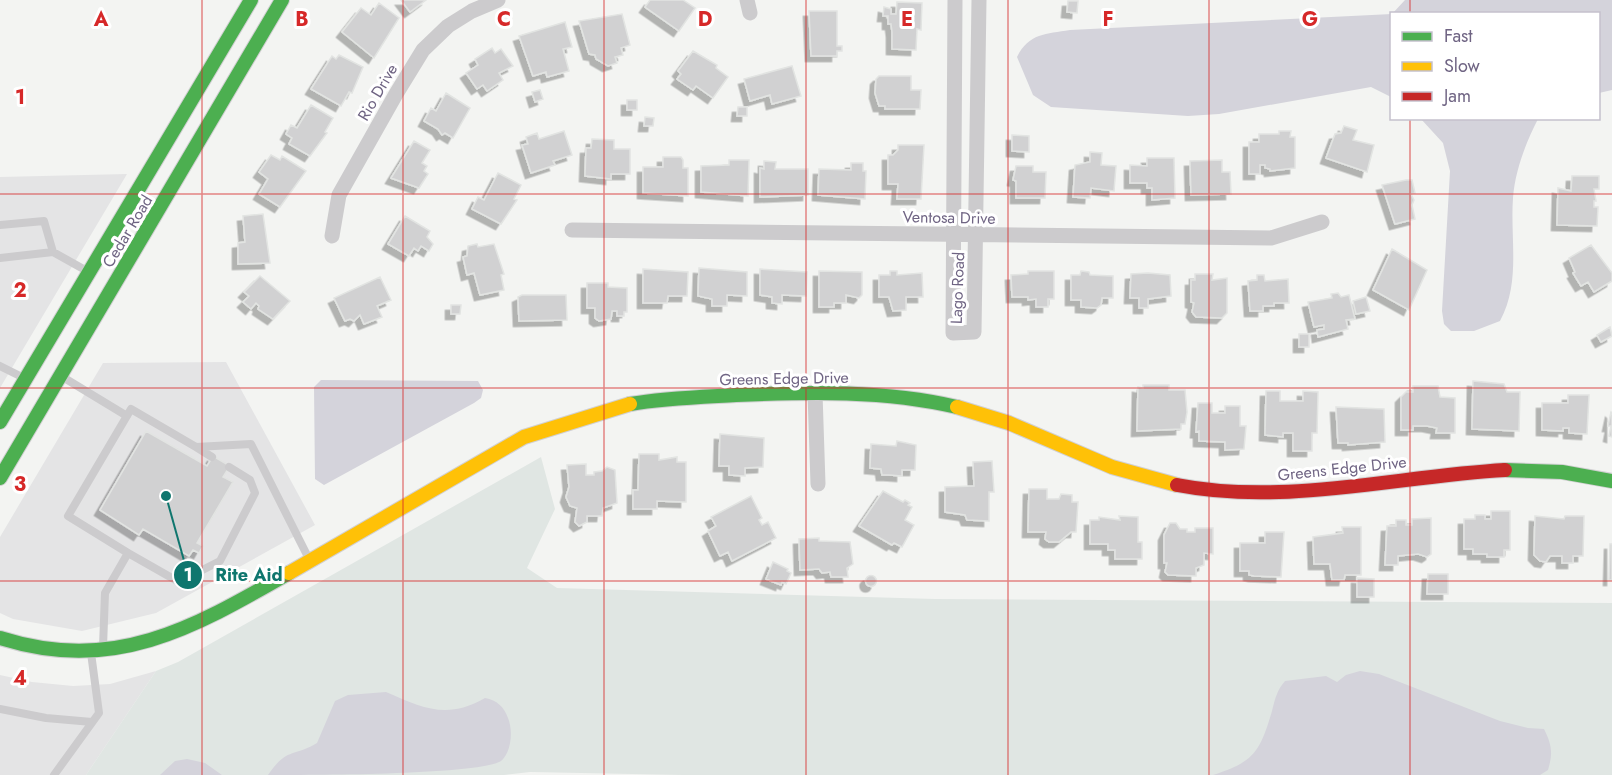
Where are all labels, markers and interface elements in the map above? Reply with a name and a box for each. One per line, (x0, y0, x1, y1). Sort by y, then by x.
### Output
text: A (93, 5, 109, 34)
text: B (295, 5, 309, 34)
text: C (497, 5, 511, 34)
text: D (698, 5, 712, 34)
text: E (901, 5, 913, 34)
text: F (1102, 5, 1114, 34)
text: G (1302, 5, 1318, 34)
legend (1390, 12, 1600, 120)
text: Fast (1444, 23, 1473, 49)
text: Slow (1444, 53, 1481, 79)
street label: Rio Drive (352, 60, 403, 125)
text: 1 (15, 83, 25, 112)
text: Jam (1442, 83, 1471, 109)
street label: Cedar Road (97, 191, 158, 272)
street label: Ventosa Drive (902, 205, 996, 230)
street label: Lago Road (945, 252, 970, 324)
text: 2 (13, 276, 27, 305)
street label: Greens Edge Drive (719, 366, 849, 391)
street label: Greens Edge Drive (1276, 450, 1408, 487)
text: 3 (14, 470, 26, 499)
callout: Rite Aid (173, 557, 295, 593)
text: 1 (183, 562, 193, 588)
text: Rite Aid (215, 562, 283, 588)
text: 4 (13, 664, 27, 693)

